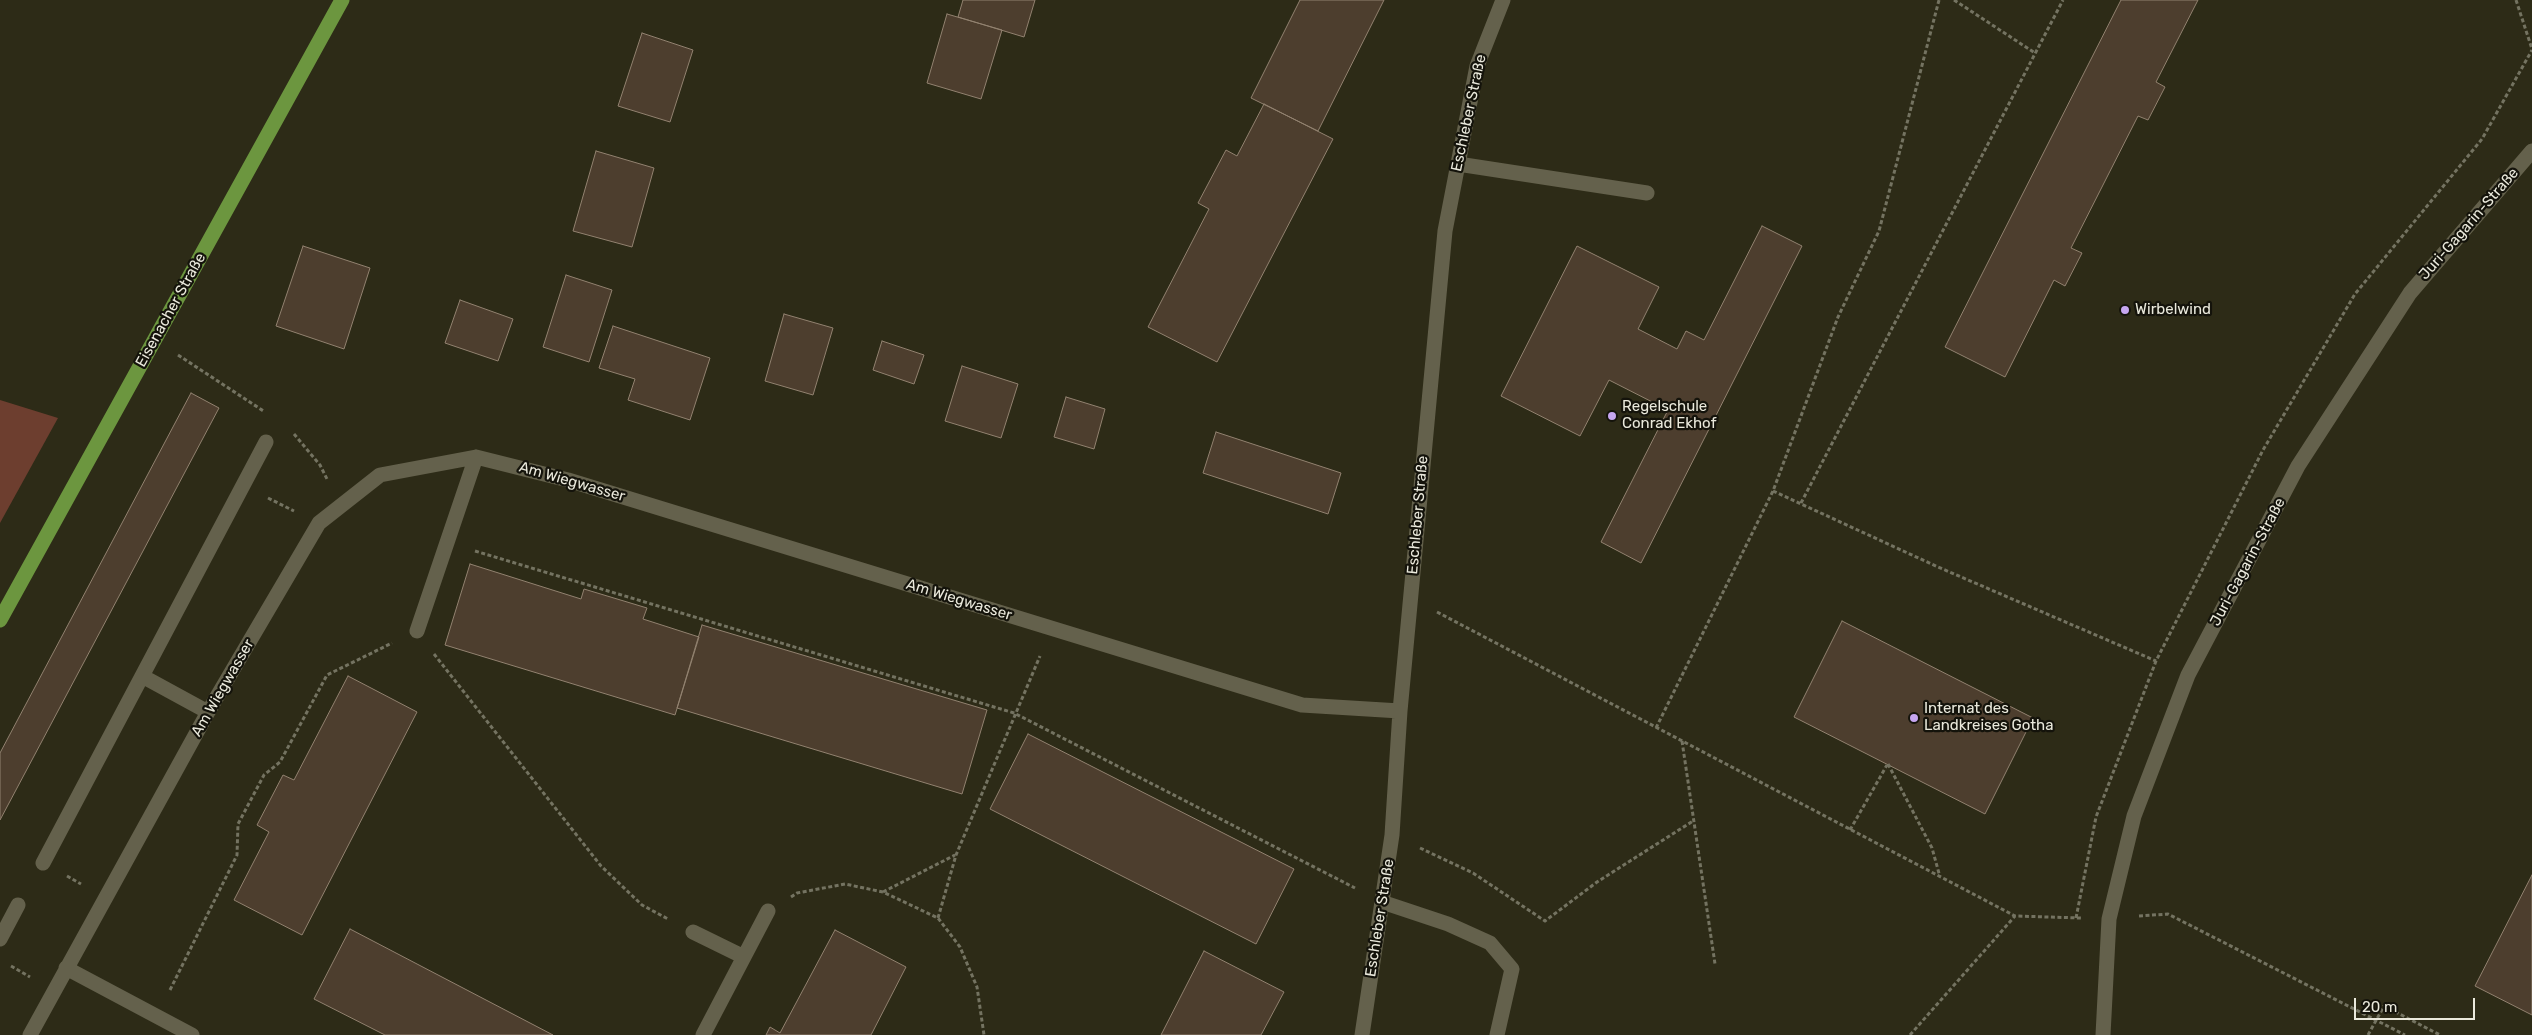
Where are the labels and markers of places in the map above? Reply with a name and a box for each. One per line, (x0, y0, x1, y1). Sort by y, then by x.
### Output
place label: Wirbelwind (2135, 301, 2211, 319)
marker: Wirbelwind (2119, 304, 2131, 316)
place label: Regelschule Conrad Ekhof (1622, 398, 1716, 433)
marker: Regelschule Conrad Ekhof (1606, 410, 1618, 422)
place label: Internat des Landkreises Gotha (1924, 700, 2053, 735)
marker: Internat des Landkreises Gotha (1908, 712, 1920, 724)

